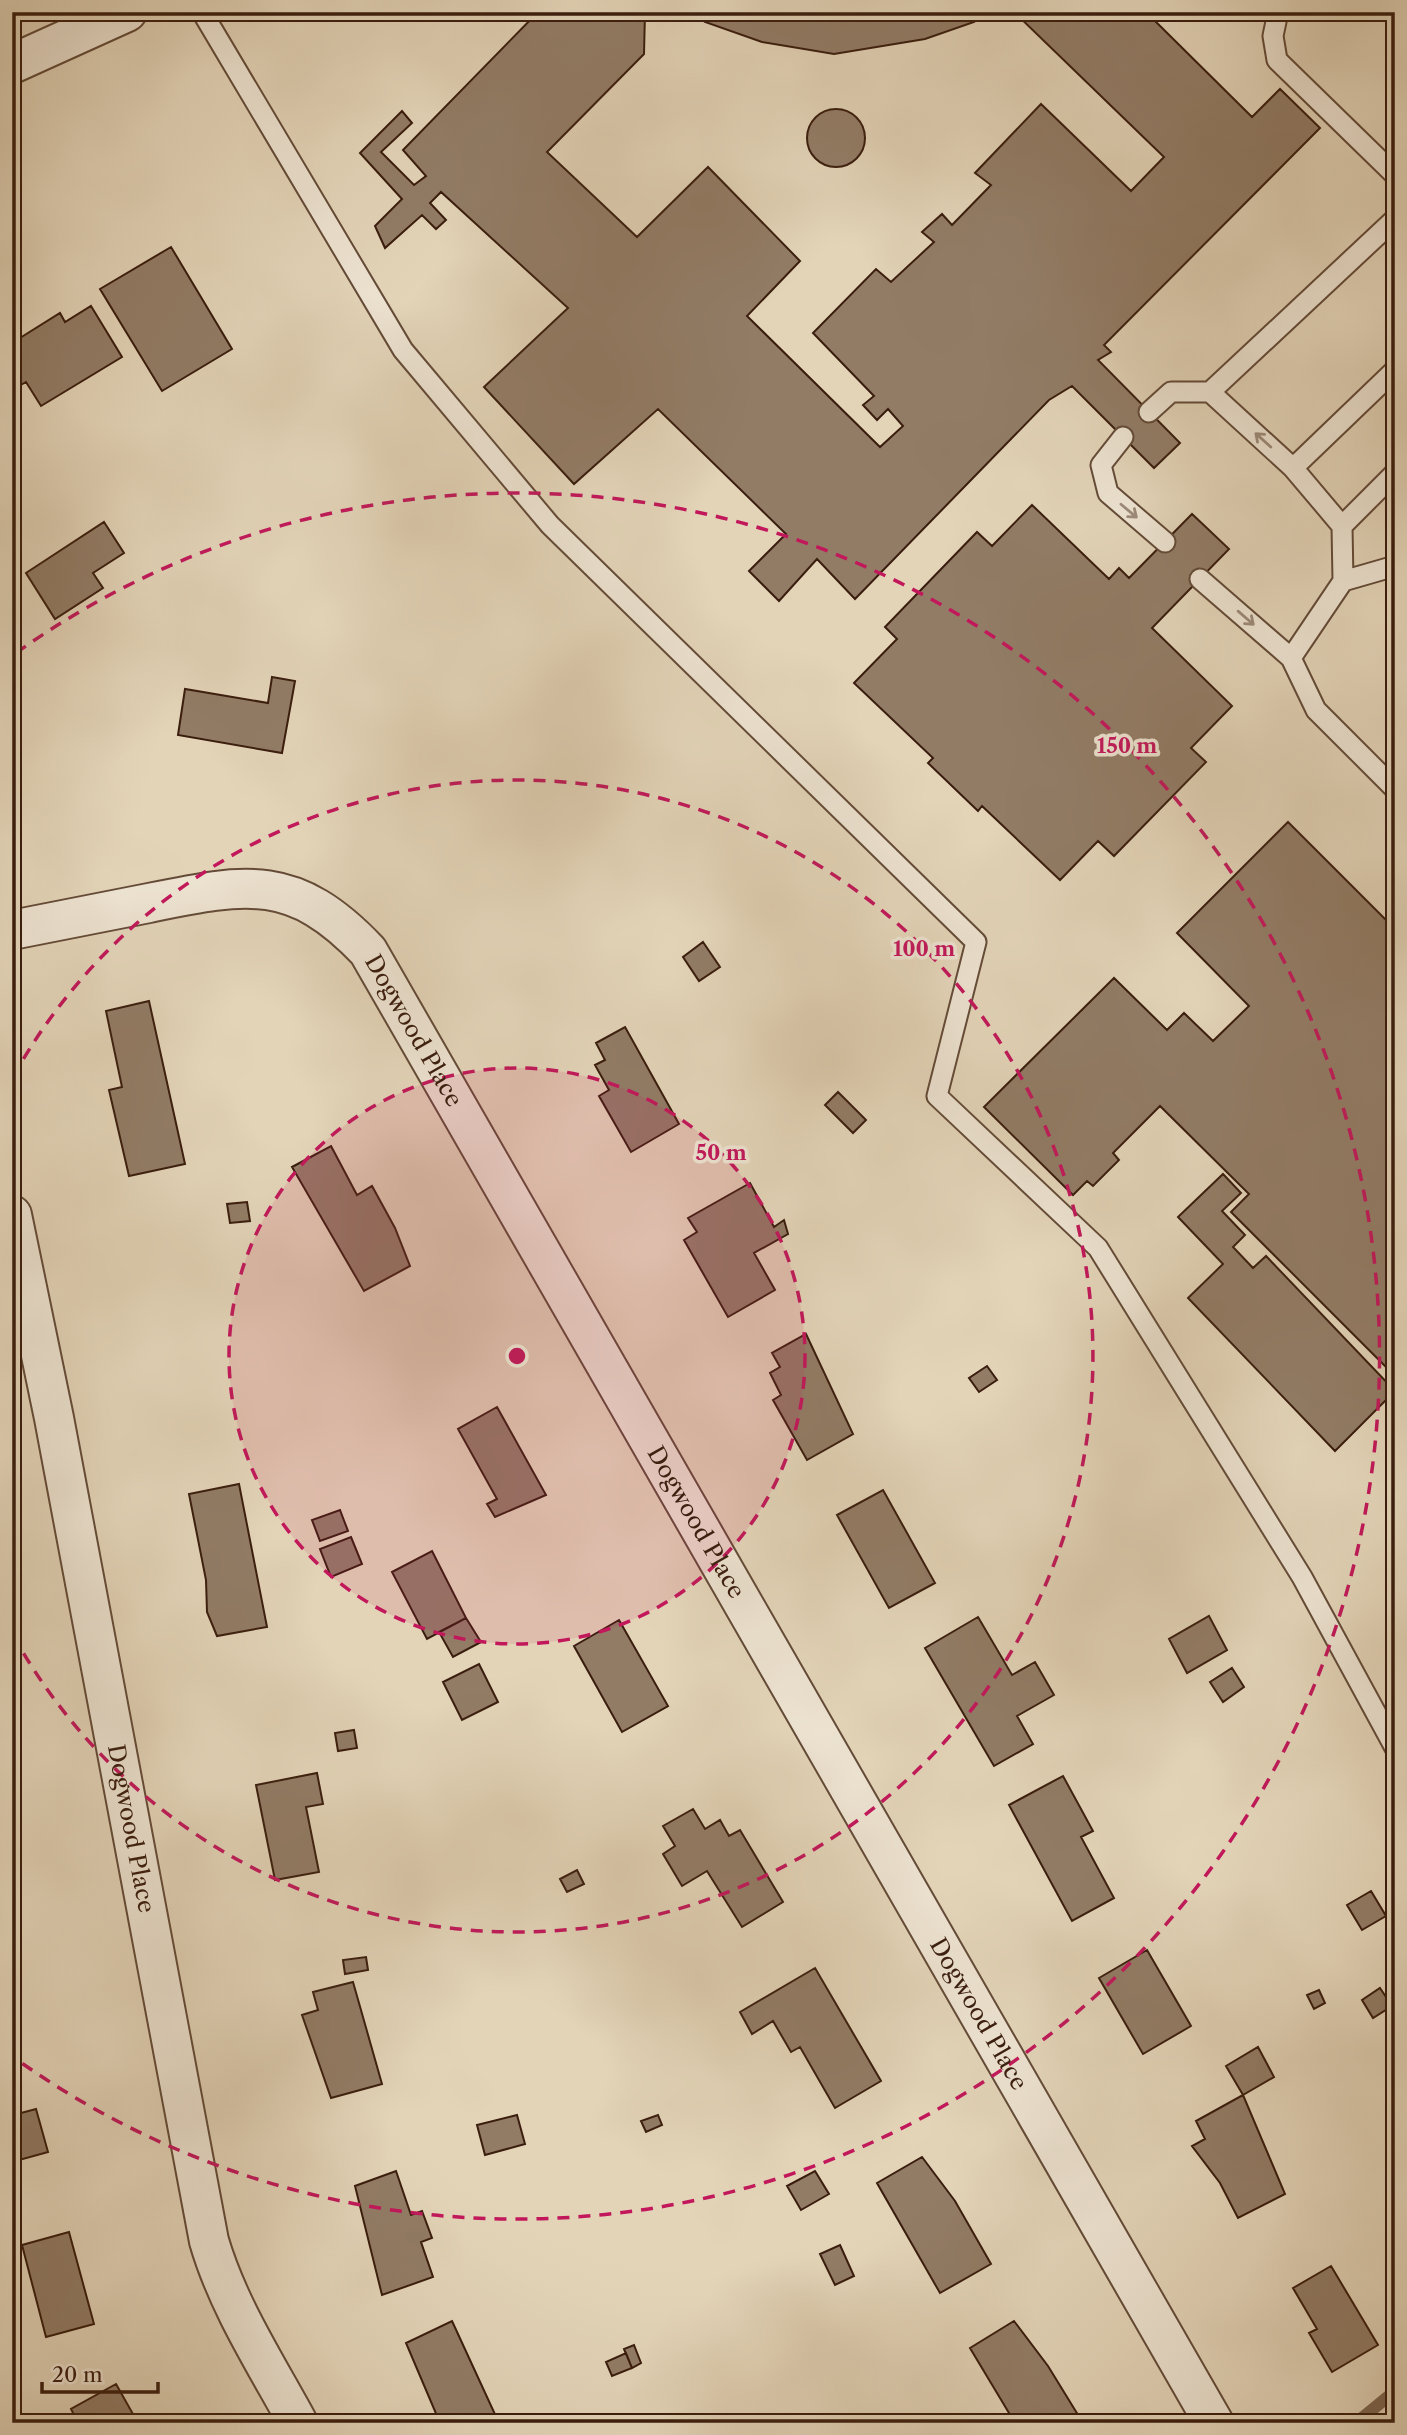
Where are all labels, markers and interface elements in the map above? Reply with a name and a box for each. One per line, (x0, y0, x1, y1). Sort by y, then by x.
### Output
one-way arrow (1254, 432, 1272, 448)
one-way arrow (1120, 503, 1138, 519)
one-way arrow (1236, 610, 1254, 626)
text: 150 m (1097, 733, 1157, 758)
text: 100 m (893, 936, 955, 961)
street label: Dogwood Place (359, 950, 468, 1112)
text: 50 m (695, 1140, 747, 1165)
centre of rings (505, 1344, 529, 1368)
street label: Dogwood Place (642, 1441, 751, 1603)
street label: Dogwood Place (102, 1742, 161, 1915)
street label: Dogwood Place (924, 1933, 1034, 2095)
scale bar (42, 2351, 158, 2395)
text: 20 m (52, 2362, 103, 2387)

